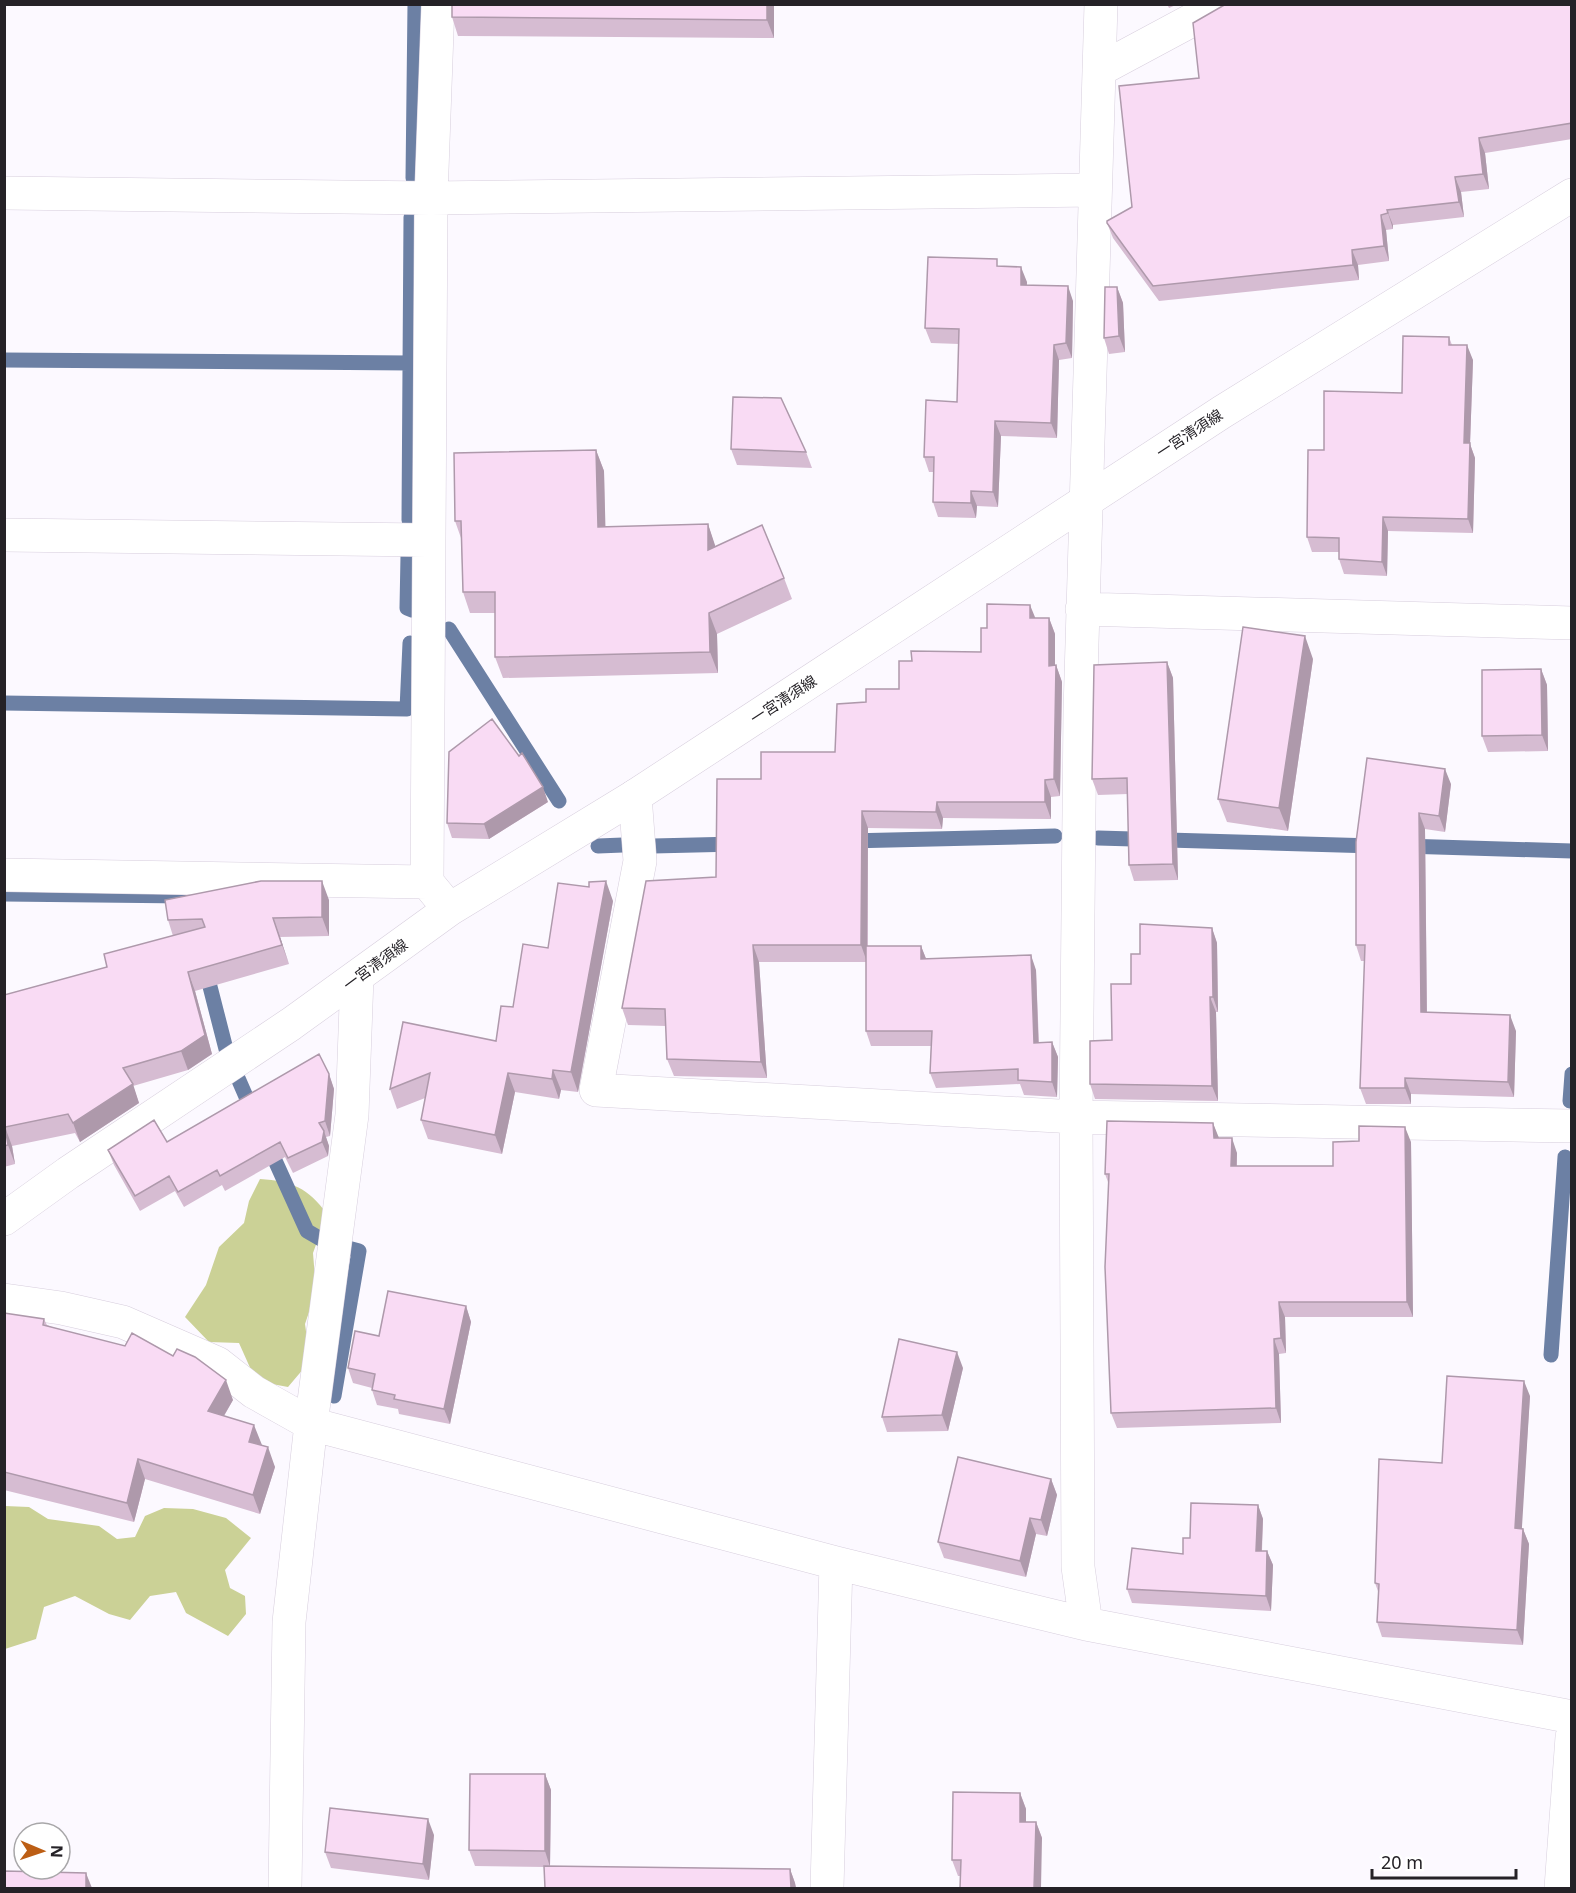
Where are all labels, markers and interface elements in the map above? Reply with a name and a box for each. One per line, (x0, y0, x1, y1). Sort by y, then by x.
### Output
street label: 一宮清須線 (1152, 404, 1226, 462)
street label: 一宮清須線 (746, 670, 820, 728)
street label: 一宮清須線 (339, 934, 411, 994)
north arrow (12, 1821, 72, 1881)
scale bar (1372, 1842, 1516, 1880)
text: N (46, 1845, 68, 1858)
text: 20 m (1381, 1850, 1423, 1874)

